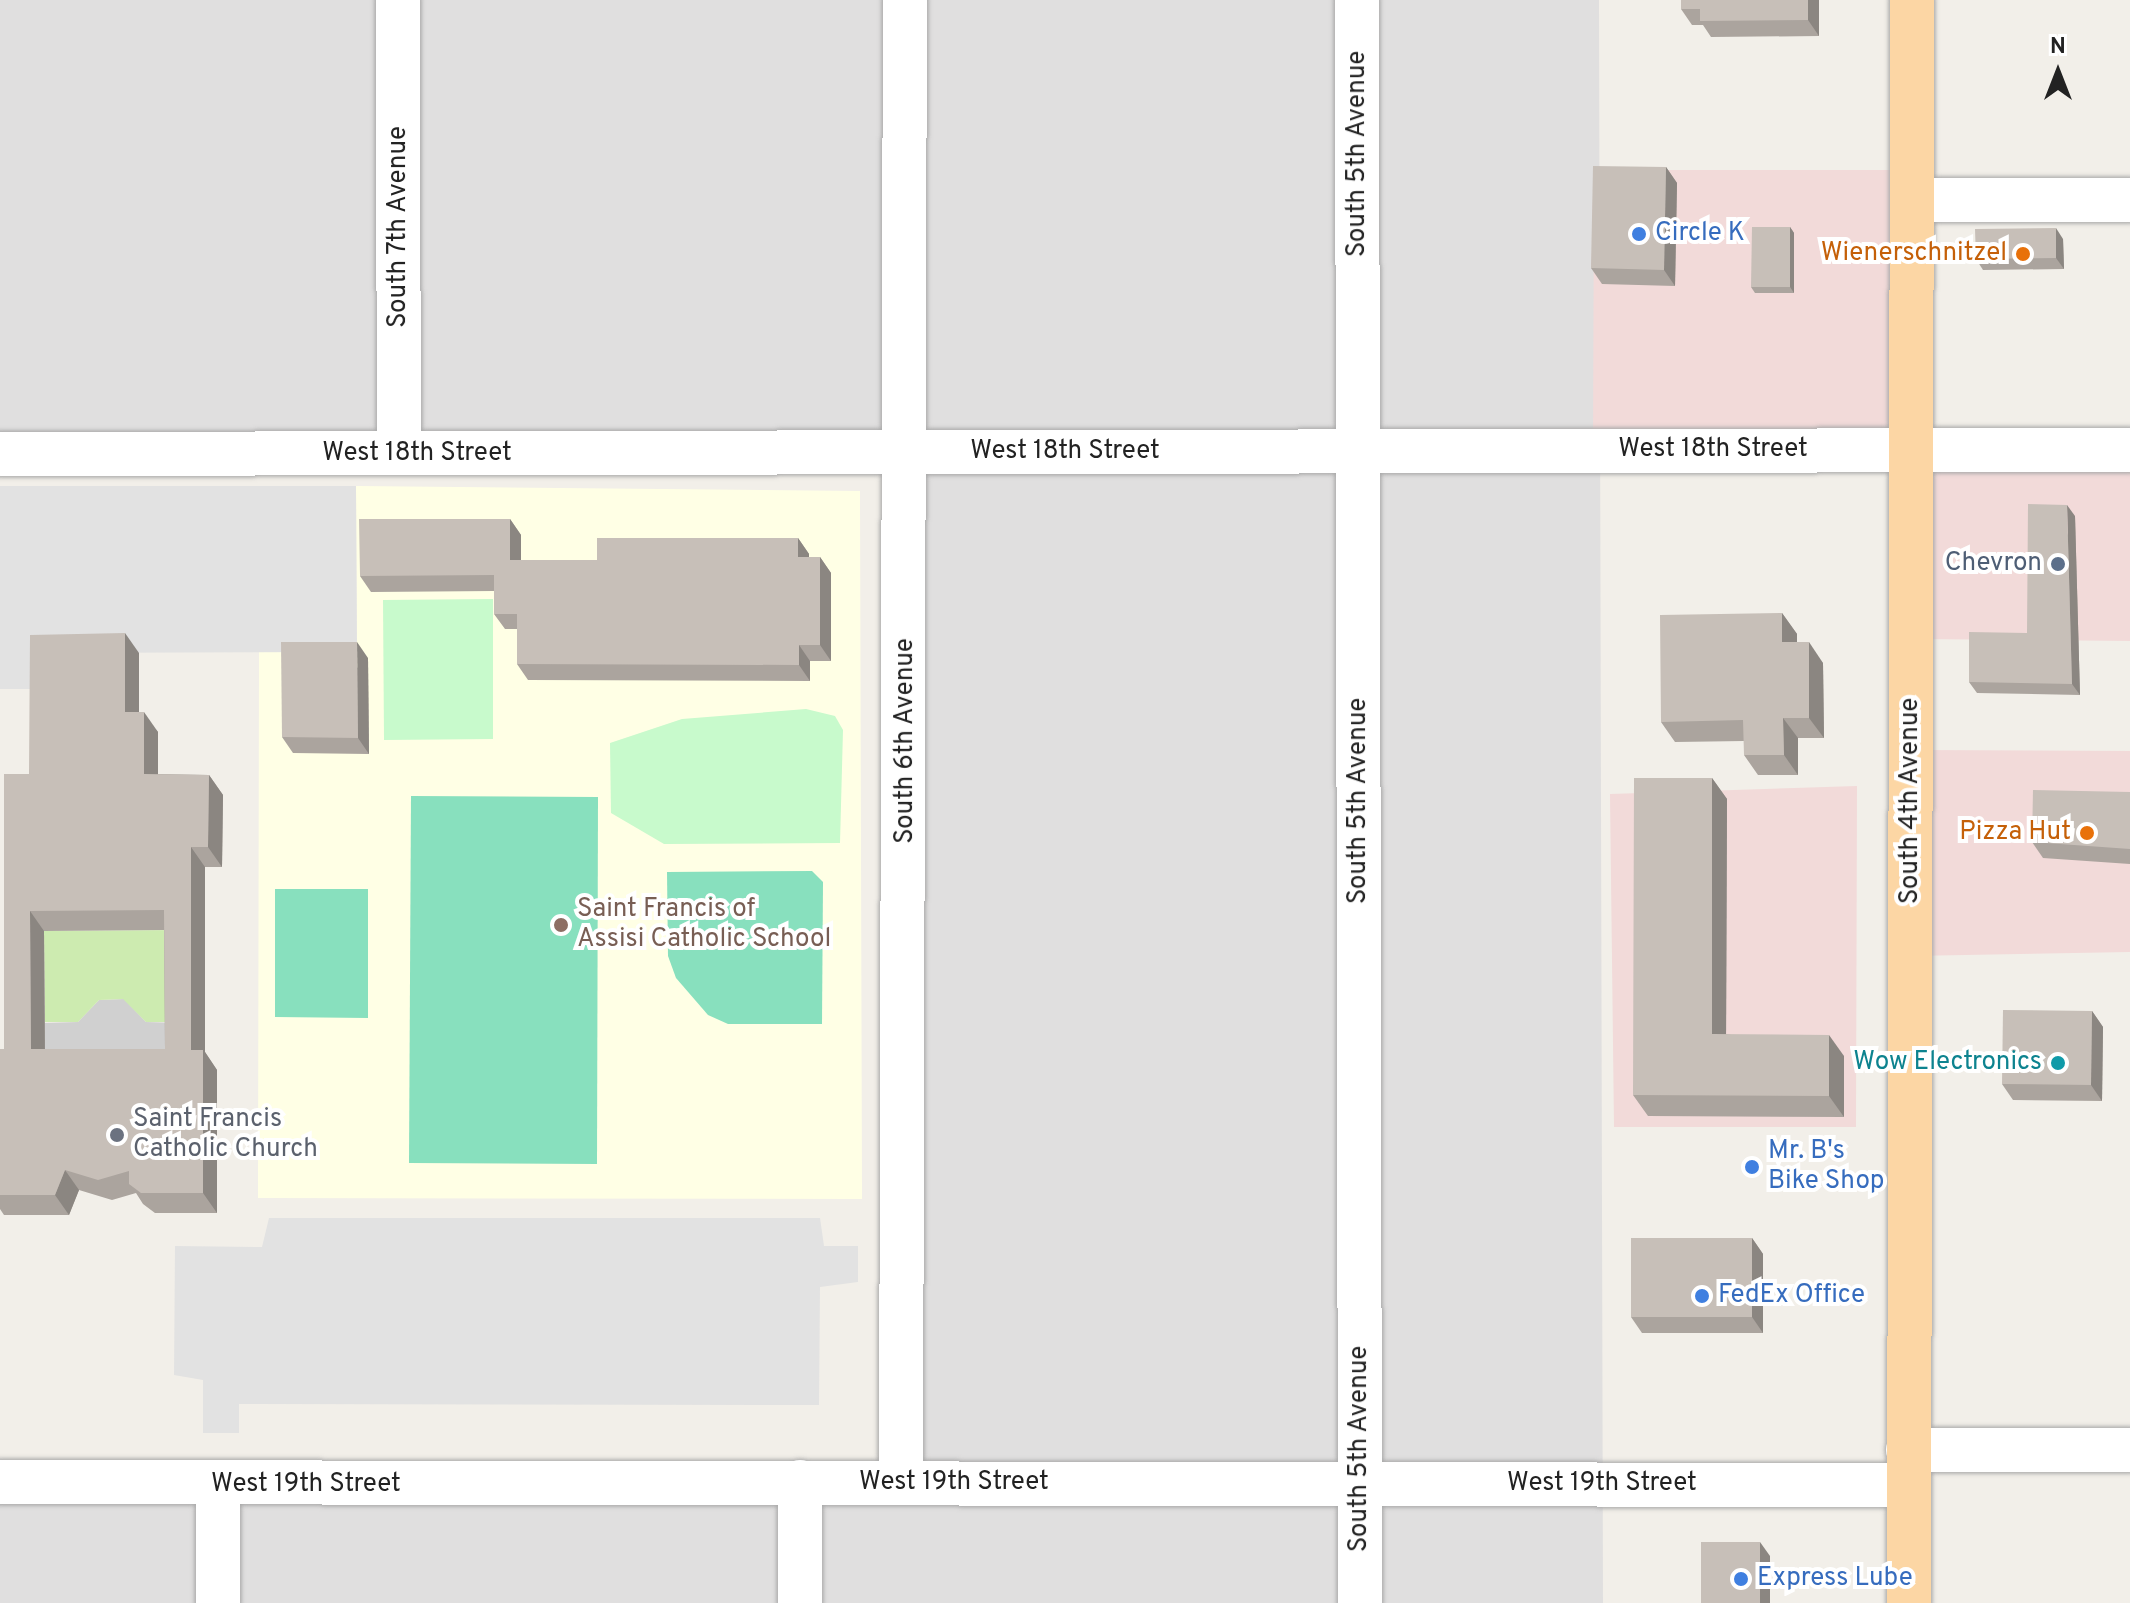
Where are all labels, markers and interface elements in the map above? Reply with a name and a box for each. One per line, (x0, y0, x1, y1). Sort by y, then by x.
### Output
north arrow (2018, 32, 2098, 112)
text: N (2050, 34, 2066, 61)
street label: South 5th Avenue (1342, 50, 1374, 258)
street label: South 7th Avenue (383, 125, 415, 329)
place label: Circle K (1655, 218, 1745, 250)
marker: Circle K (1630, 225, 1648, 243)
place label: Wienerschnitzel (1821, 238, 2007, 270)
marker: Wienerschnitzel (2014, 245, 2032, 263)
street label: West 18th Street (1618, 434, 1808, 466)
street label: West 18th Street (970, 436, 1160, 468)
street label: West 18th Street (322, 438, 512, 470)
place label: Chevron (1945, 548, 2042, 580)
marker: Chevron (2049, 555, 2067, 573)
street label: South 6th Avenue (890, 638, 922, 844)
street label: South 5th Avenue (1343, 697, 1375, 905)
street label: South 4th Avenue (1895, 697, 1927, 905)
place label: Pizza Hut (1959, 817, 2071, 849)
marker: Pizza Hut (2078, 824, 2096, 842)
place label: Saint Francis of Assisi Catholic School (577, 894, 831, 956)
marker: Saint Francis of Assisi Catholic School (552, 916, 570, 934)
place label: Wow Electronics (1853, 1047, 2042, 1079)
marker: Wow Electronics (2049, 1054, 2067, 1072)
place label: Saint Francis Catholic Church (133, 1104, 318, 1166)
marker: Saint Francis Catholic Church (108, 1126, 126, 1144)
place label: Mr. B's Bike Shop (1768, 1136, 1884, 1198)
marker: Mr. B's Bike Shop (1743, 1158, 1761, 1176)
place label: FedEx Office (1718, 1280, 1865, 1312)
marker: FedEx Office (1693, 1287, 1711, 1305)
street label: South 5th Avenue (1344, 1345, 1376, 1553)
street label: West 19th Street (859, 1467, 1049, 1499)
street label: West 19th Street (1507, 1468, 1697, 1500)
street label: West 19th Street (211, 1469, 401, 1501)
place label: Express Lube (1757, 1563, 1913, 1595)
marker: Express Lube (1732, 1570, 1750, 1588)

